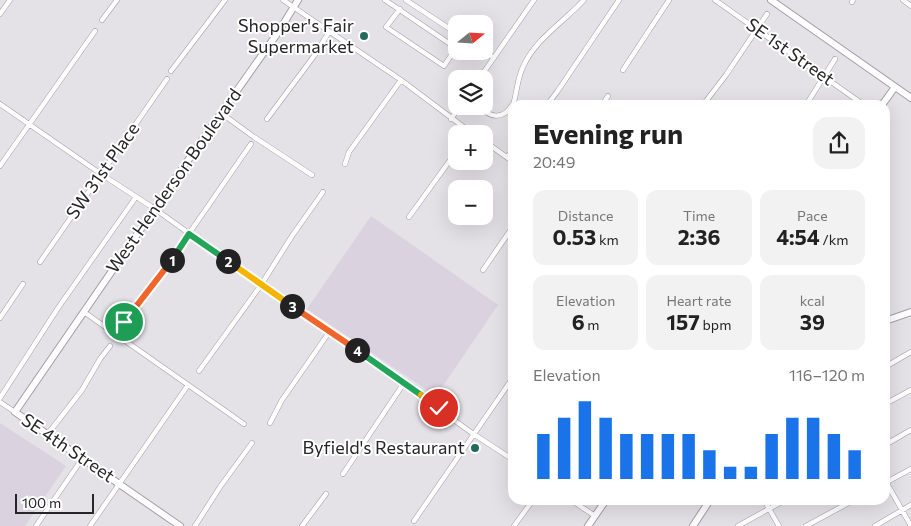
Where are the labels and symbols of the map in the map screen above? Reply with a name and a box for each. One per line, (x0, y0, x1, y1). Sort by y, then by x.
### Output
street label: SE 1st Street (742, 13, 839, 90)
place label: Shopper's Fair Supermarket (238, 14, 354, 57)
north arrow (448, 15, 492, 60)
marker: Shopper's Fair Supermarket (358, 30, 370, 42)
street label: West Henderson Boulevard (101, 84, 245, 277)
street label: SW 31st Place (61, 118, 143, 223)
pin: 1 (160, 248, 184, 272)
pin: 2 (216, 248, 240, 274)
pin: 3 (280, 294, 304, 318)
pin (103, 301, 145, 343)
pin: 4 (344, 338, 370, 362)
pin (418, 387, 460, 429)
street label: SE 4th Street (18, 408, 119, 486)
place label: Byfield's Restaurant (303, 436, 465, 458)
marker: Byfield's Restaurant (469, 442, 481, 454)
scale bar (15, 491, 94, 514)

